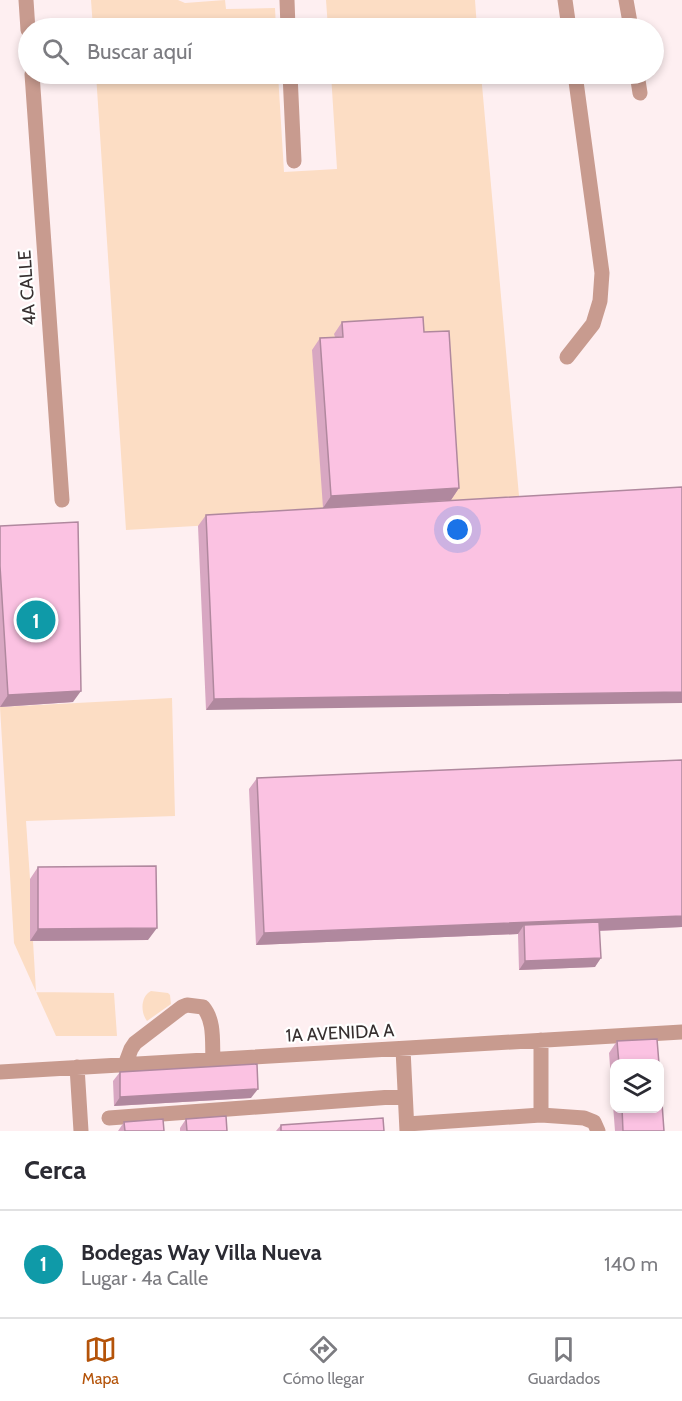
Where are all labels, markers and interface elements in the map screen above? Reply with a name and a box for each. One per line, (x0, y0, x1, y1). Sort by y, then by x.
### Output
search box (18, 18, 664, 84)
icon: search (39, 35, 72, 68)
text: Buscar aquí (87, 38, 192, 65)
street label: 4A CALLE (13, 249, 41, 327)
your location (443, 515, 472, 544)
pin: 1 (16, 598, 56, 642)
street label: 1A AVENIDA A (285, 1019, 395, 1047)
map controls (610, 1059, 664, 1113)
button: layers (610, 1059, 664, 1113)
text: Cerca (24, 1154, 86, 1186)
text: Bodegas Way Villa Nueva (81, 1239, 322, 1266)
text: 1 (40, 1252, 47, 1276)
text: 140 m (604, 1252, 658, 1276)
text: Lugar · 4a Calle (81, 1266, 208, 1290)
tab: Mapa (82, 1333, 119, 1388)
tab: Cómo llegar (283, 1333, 364, 1388)
tab: Guardados (528, 1333, 600, 1388)

